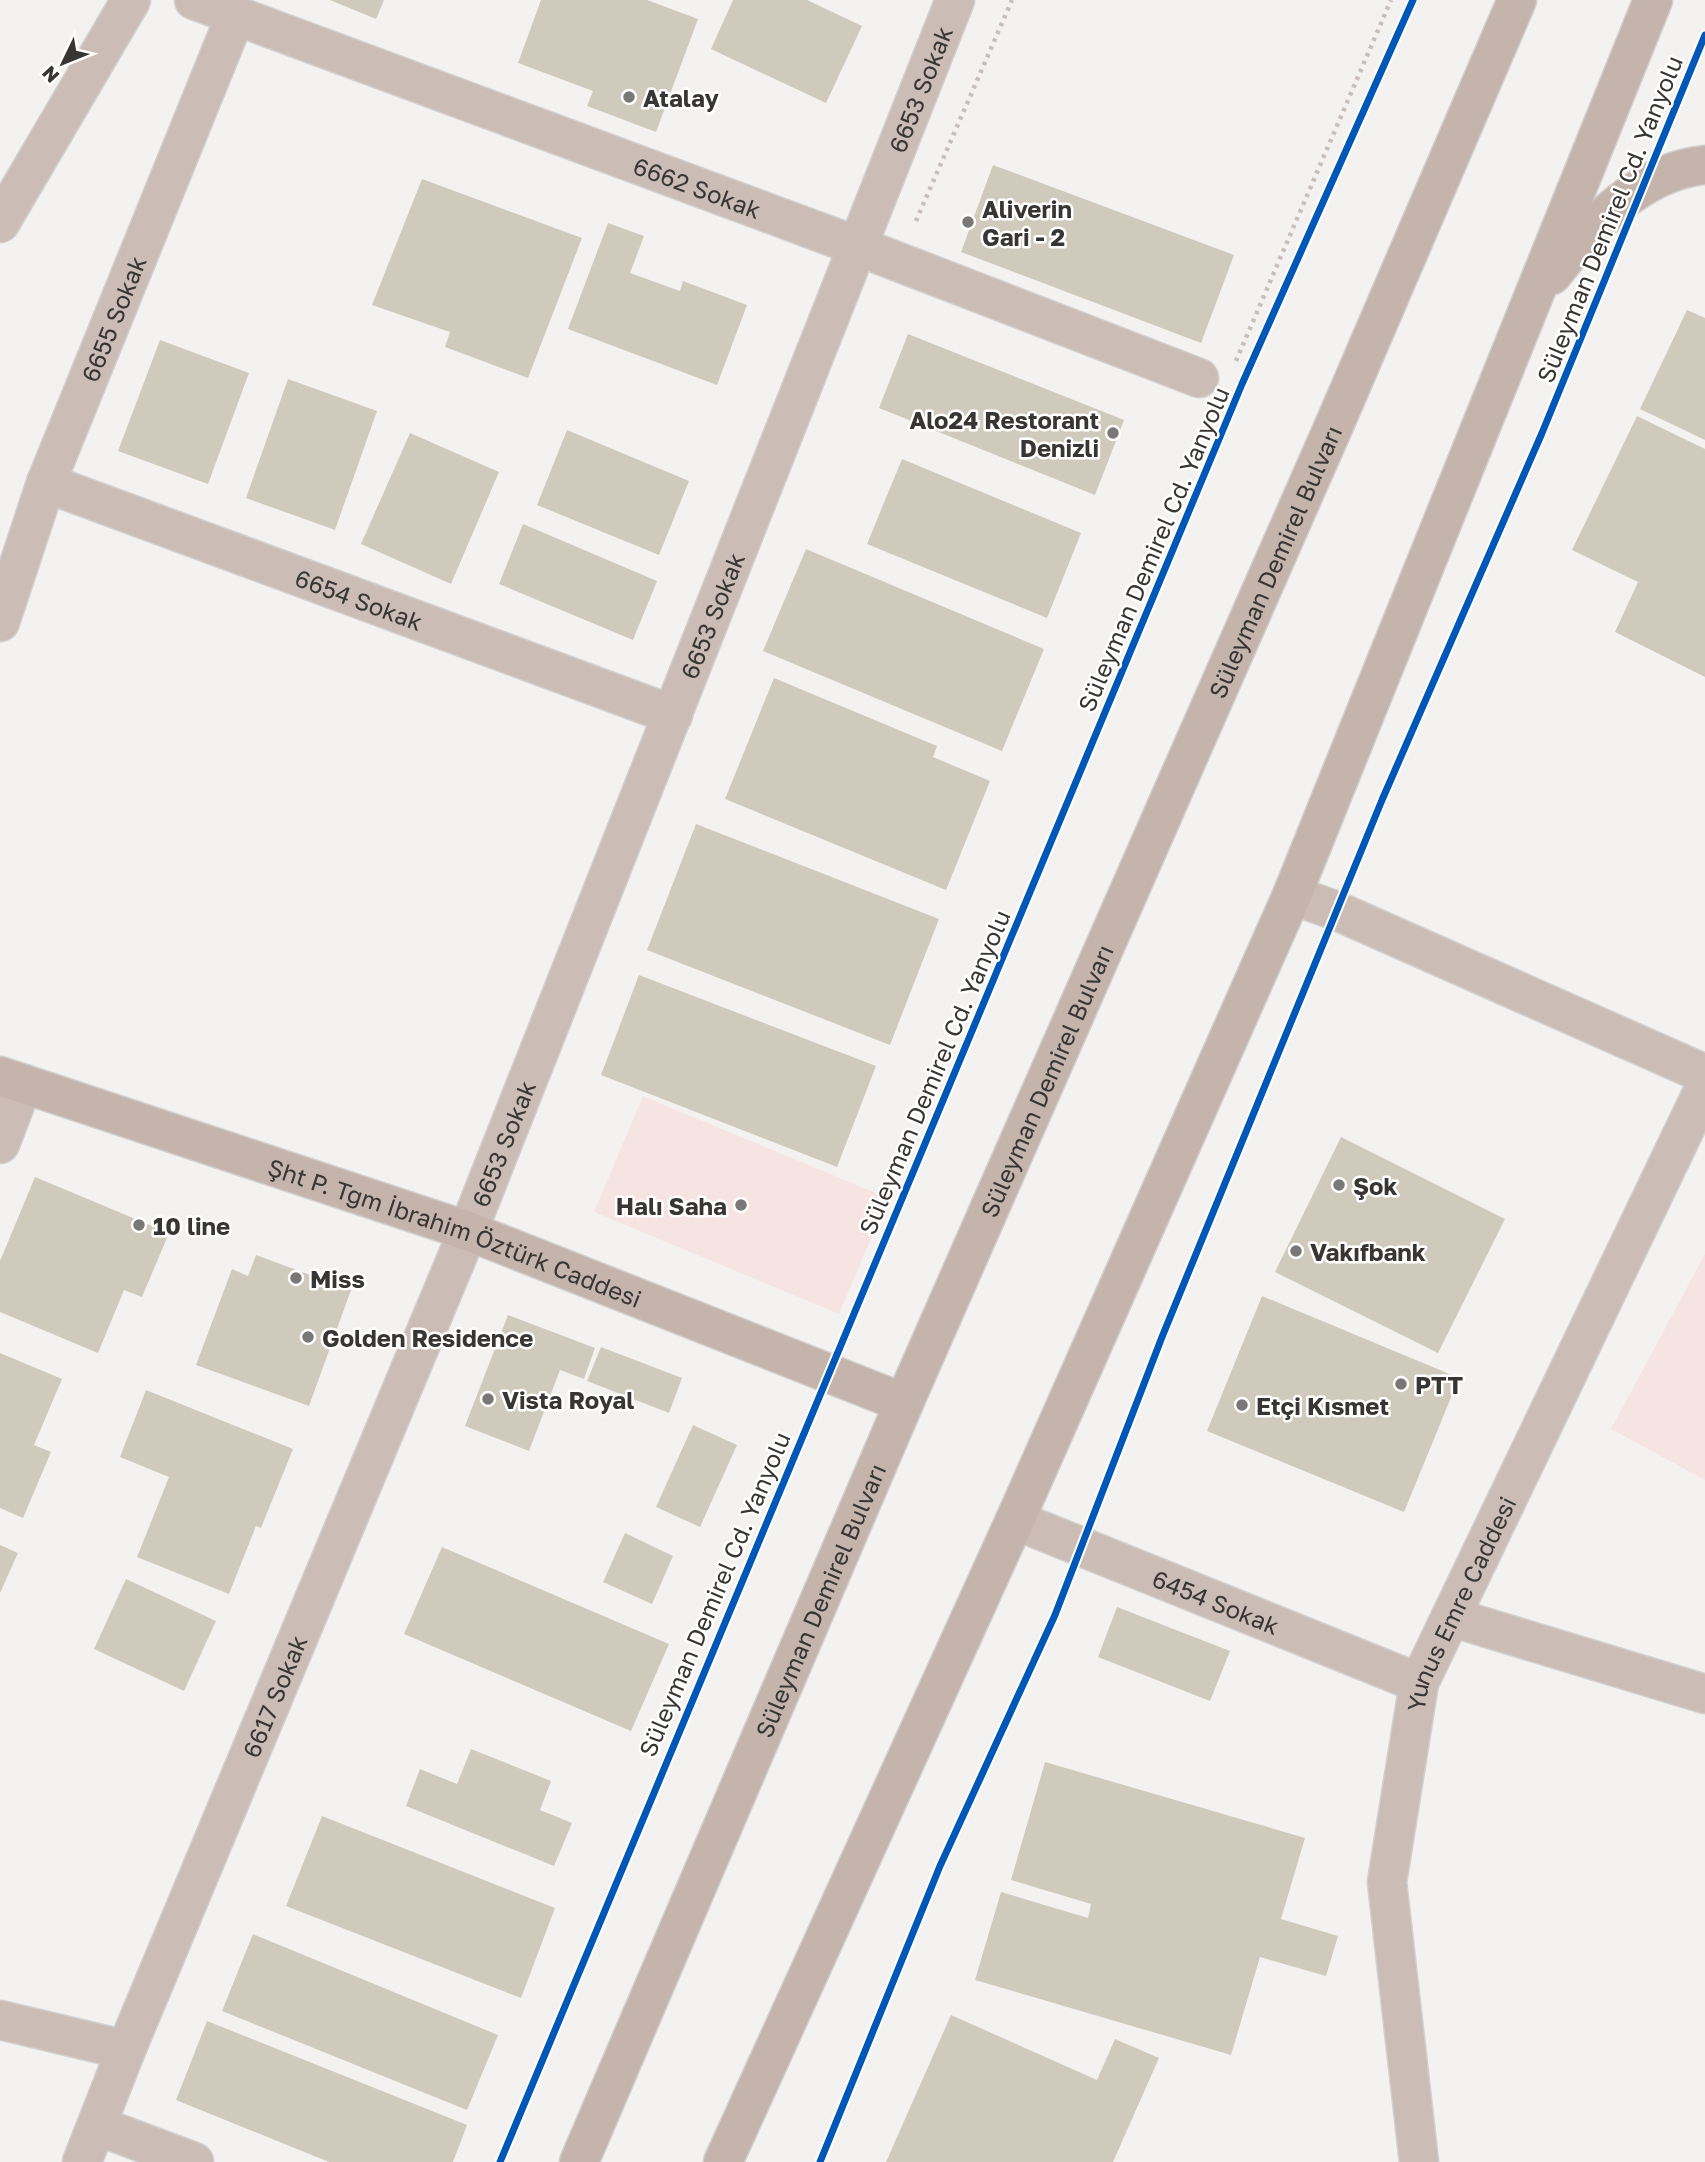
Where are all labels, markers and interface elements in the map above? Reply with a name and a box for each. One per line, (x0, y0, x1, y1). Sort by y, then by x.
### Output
street label: 6653 Sokak (882, 22, 958, 156)
north arrow (28, 28, 98, 98)
street label: Süleyman Demirel Cd. Yanyolu (1530, 51, 1688, 387)
text: N (37, 62, 64, 88)
place label: Atalay (643, 83, 719, 112)
marker: Atalay (621, 89, 637, 105)
street label: 6662 Sokak (630, 150, 765, 224)
place label: Aliverin Gari - 2 (982, 194, 1072, 251)
marker: Aliverin Gari - 2 (960, 214, 976, 230)
street label: 6655 Sokak (74, 251, 151, 386)
street label: Süleyman Demirel Cd. Yanyolu (1071, 382, 1235, 716)
place label: Alo24 Restorant Denizli (909, 405, 1099, 462)
street label: Süleyman Demirel Bulvarı (1202, 421, 1347, 702)
marker: Alo24 Restorant Denizli (1105, 425, 1121, 441)
street label: 6653 Sokak (674, 548, 750, 683)
street label: 6654 Sokak (291, 562, 427, 636)
street label: Süleyman Demirel Cd. Yanyolu (852, 905, 1016, 1239)
street label: Süleyman Demirel Bulvarı (973, 940, 1119, 1221)
street label: 6653 Sokak (465, 1076, 541, 1211)
street label: Şht P. Tğm İbrahim Öztürk Caddesi (264, 1151, 646, 1313)
place label: Şok (1353, 1171, 1397, 1200)
marker: Şok (1331, 1177, 1347, 1193)
place label: Halı Saha (616, 1191, 727, 1220)
marker: Halı Saha (733, 1197, 749, 1213)
place label: 10 line (153, 1211, 230, 1240)
marker: 10 line (131, 1217, 147, 1233)
place label: Vakıfbank (1310, 1237, 1426, 1266)
marker: Vakıfbank (1288, 1243, 1304, 1259)
place label: Miss (310, 1264, 365, 1293)
marker: Miss (288, 1270, 304, 1286)
place label: Golden Residence (322, 1323, 533, 1352)
marker: Golden Residence (300, 1329, 316, 1345)
place label: PTT (1415, 1370, 1463, 1399)
marker: PTT (1393, 1376, 1409, 1392)
place label: Vista Royal (502, 1385, 634, 1414)
marker: Vista Royal (480, 1391, 496, 1407)
place label: Etçi Kısmet (1256, 1391, 1389, 1420)
marker: Etçi Kısmet (1234, 1397, 1250, 1413)
street label: Süleyman Demirel Cd. Yanyolu (632, 1427, 796, 1761)
street label: Süleyman Demirel Bulvarı (748, 1459, 891, 1742)
street label: Yunus Emre Caddesi (1400, 1491, 1521, 1713)
street label: 6454 Sokak (1149, 1563, 1284, 1640)
street label: 6617 Sokak (235, 1631, 312, 1761)

